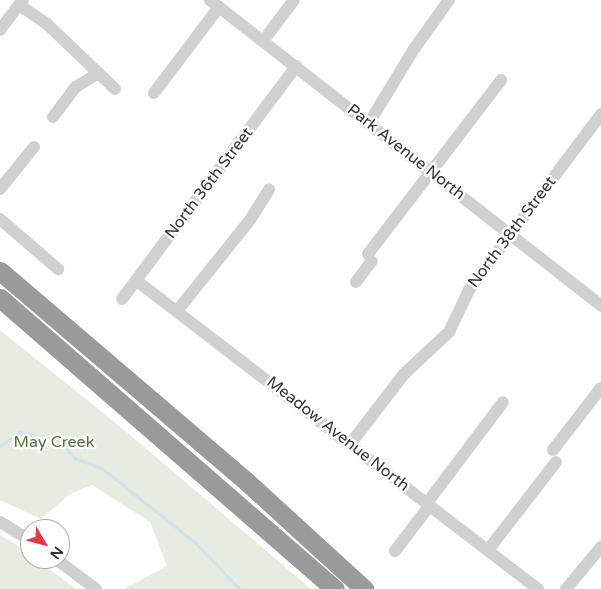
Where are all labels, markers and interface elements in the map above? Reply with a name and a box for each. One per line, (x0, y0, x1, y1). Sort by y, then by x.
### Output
street label: Park Avenue North (343, 100, 469, 204)
street label: North 36th Street (161, 124, 257, 242)
street label: North 38th Street (464, 173, 560, 291)
street label: Meadow Avenue North (263, 372, 413, 496)
park label: May Creek (14, 432, 94, 452)
north arrow (20, 519, 70, 569)
text: N (46, 543, 67, 562)

